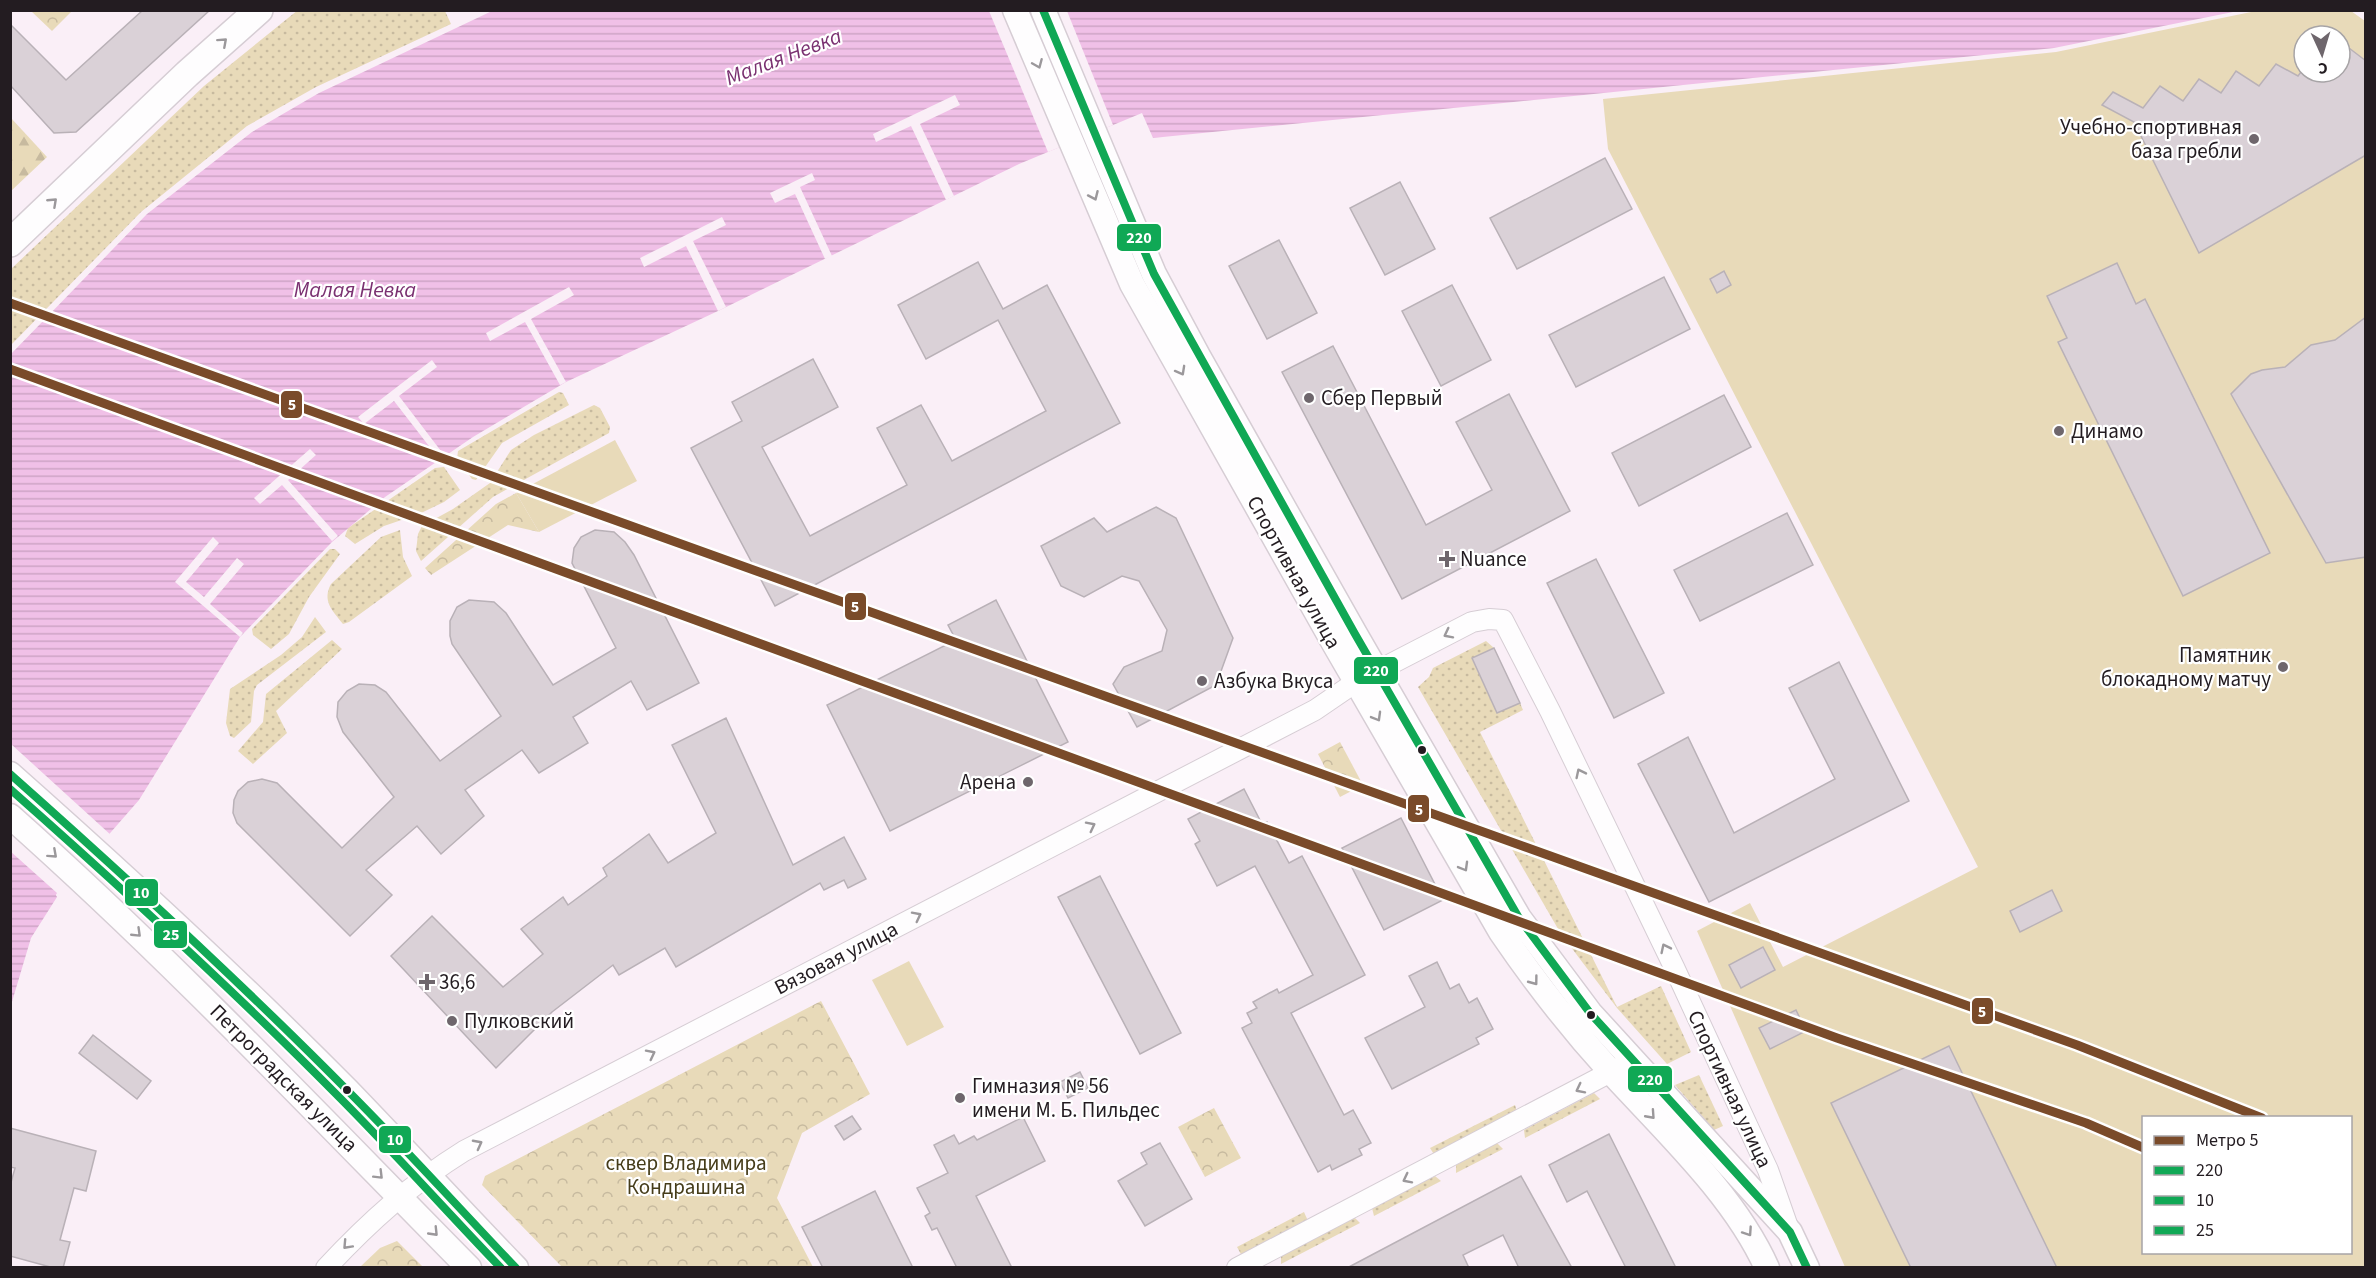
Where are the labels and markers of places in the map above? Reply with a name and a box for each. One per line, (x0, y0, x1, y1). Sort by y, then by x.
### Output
place label: Учебно-спортивная база гребли (2060, 112, 2242, 166)
marker: Учебно-спортивная база гребли (2247, 132, 2261, 146)
place label: Сбер Первый (1321, 383, 1443, 413)
marker: Сбер Первый (1302, 391, 1316, 405)
place label: Динамо (2071, 416, 2143, 446)
marker: Динамо (2052, 424, 2066, 438)
place label: Nuance (1460, 544, 1527, 574)
marker: Nuance (1438, 550, 1456, 568)
place label: Памятник блокадному матчу (2101, 640, 2272, 694)
marker: Памятник блокадному матчу (2276, 660, 2290, 674)
place label: Азбука Вкуса (1214, 666, 1333, 696)
marker: Азбука Вкуса (1195, 674, 1209, 688)
unlabelled marker (1416, 744, 1428, 756)
place label: Арена (960, 767, 1016, 797)
marker: Арена (1021, 775, 1035, 789)
place label: 36,6 (439, 967, 476, 997)
marker: 36,6 (420, 975, 434, 989)
place label: Пулковский (464, 1006, 574, 1036)
unlabelled marker (1585, 1009, 1597, 1021)
marker: Пулковский (445, 1014, 459, 1028)
place label: Гимназия № 56 имени М. Б. Пильдес (972, 1071, 1160, 1125)
unlabelled marker (341, 1084, 353, 1096)
marker: Гимназия № 56 имени М. Б. Пильдес (953, 1091, 967, 1105)

